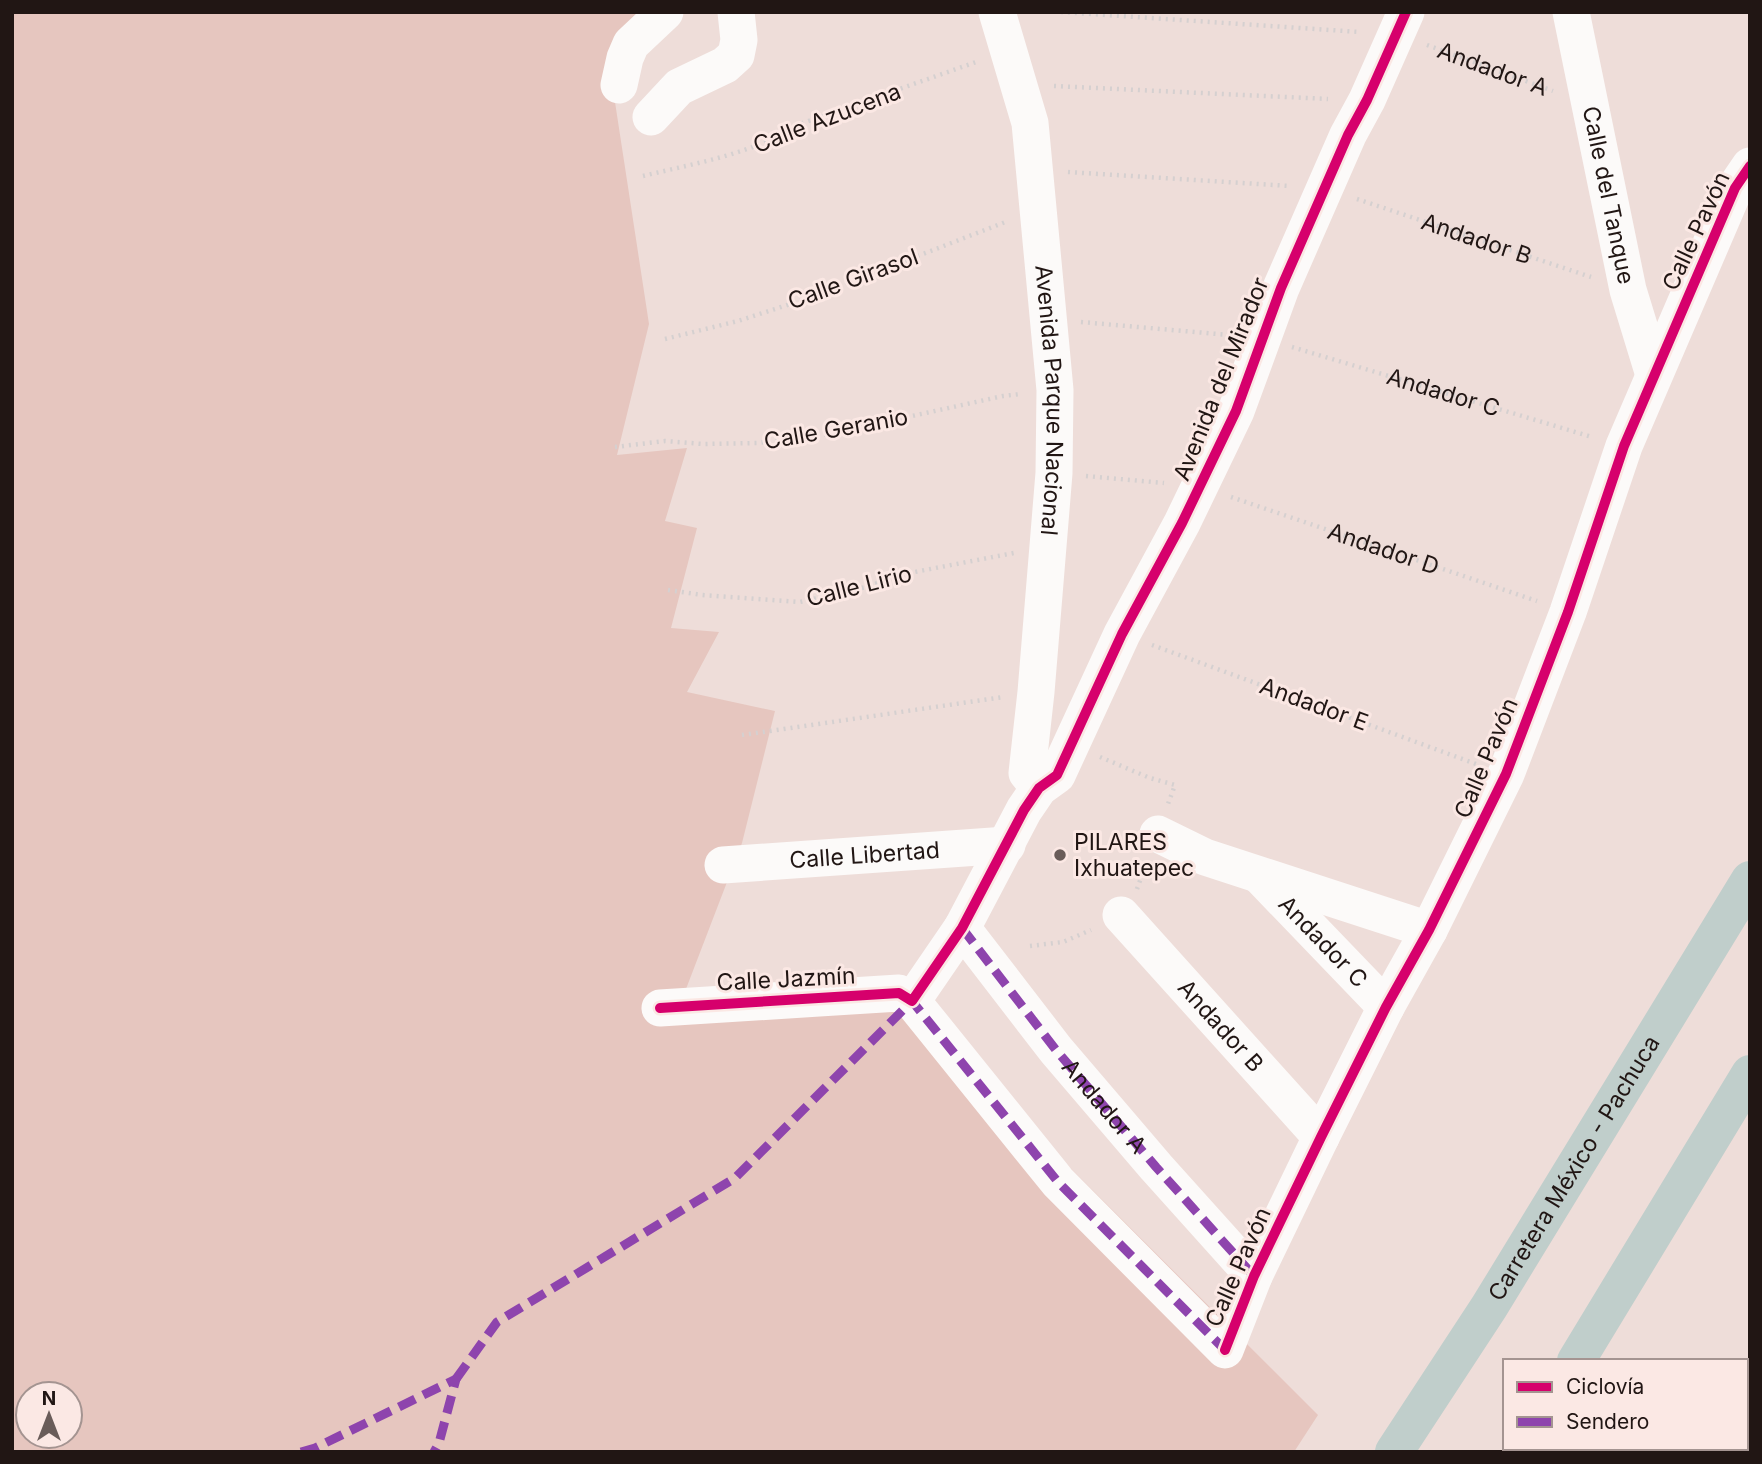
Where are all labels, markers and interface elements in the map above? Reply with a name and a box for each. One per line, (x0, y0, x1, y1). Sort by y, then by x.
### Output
street label: Andador A (1434, 36, 1552, 102)
street label: Calle Azucena (749, 77, 905, 159)
street label: Calle del Tanque (1577, 104, 1640, 287)
street label: Calle Pavón (1656, 167, 1736, 295)
street label: Andador B (1418, 207, 1535, 270)
street label: Calle Girasol (784, 242, 922, 316)
street label: Avenida Parque Nacional (1029, 264, 1069, 537)
street label: Avenida del Mirador (1167, 273, 1275, 485)
street label: Andador C (1384, 362, 1503, 423)
street label: Calle Geranio (762, 403, 910, 455)
street label: Andador D (1324, 517, 1443, 581)
street label: Calle Lirio (803, 559, 915, 613)
street label: Andador E (1256, 671, 1372, 737)
street label: Calle Pavón (1448, 694, 1524, 822)
place label: PILARES Ixhuatepec (1074, 828, 1194, 882)
street label: Calle Libertad (789, 836, 941, 874)
marker: PILARES Ixhuatepec (1052, 847, 1068, 863)
street label: Andador C (1273, 890, 1373, 993)
street label: Calle Jazmín (716, 961, 856, 997)
street label: Andador B (1172, 974, 1269, 1078)
street label: Carretera México - Pachuca (1482, 1030, 1666, 1306)
street label: Andador A (1056, 1053, 1152, 1159)
street label: Calle Pavón (1199, 1203, 1277, 1331)
legend (1503, 1359, 1748, 1450)
text: Ciclovía (1566, 1374, 1644, 1399)
north arrow (14, 1380, 84, 1450)
text: N (42, 1387, 56, 1410)
text: Sendero (1566, 1409, 1649, 1434)

